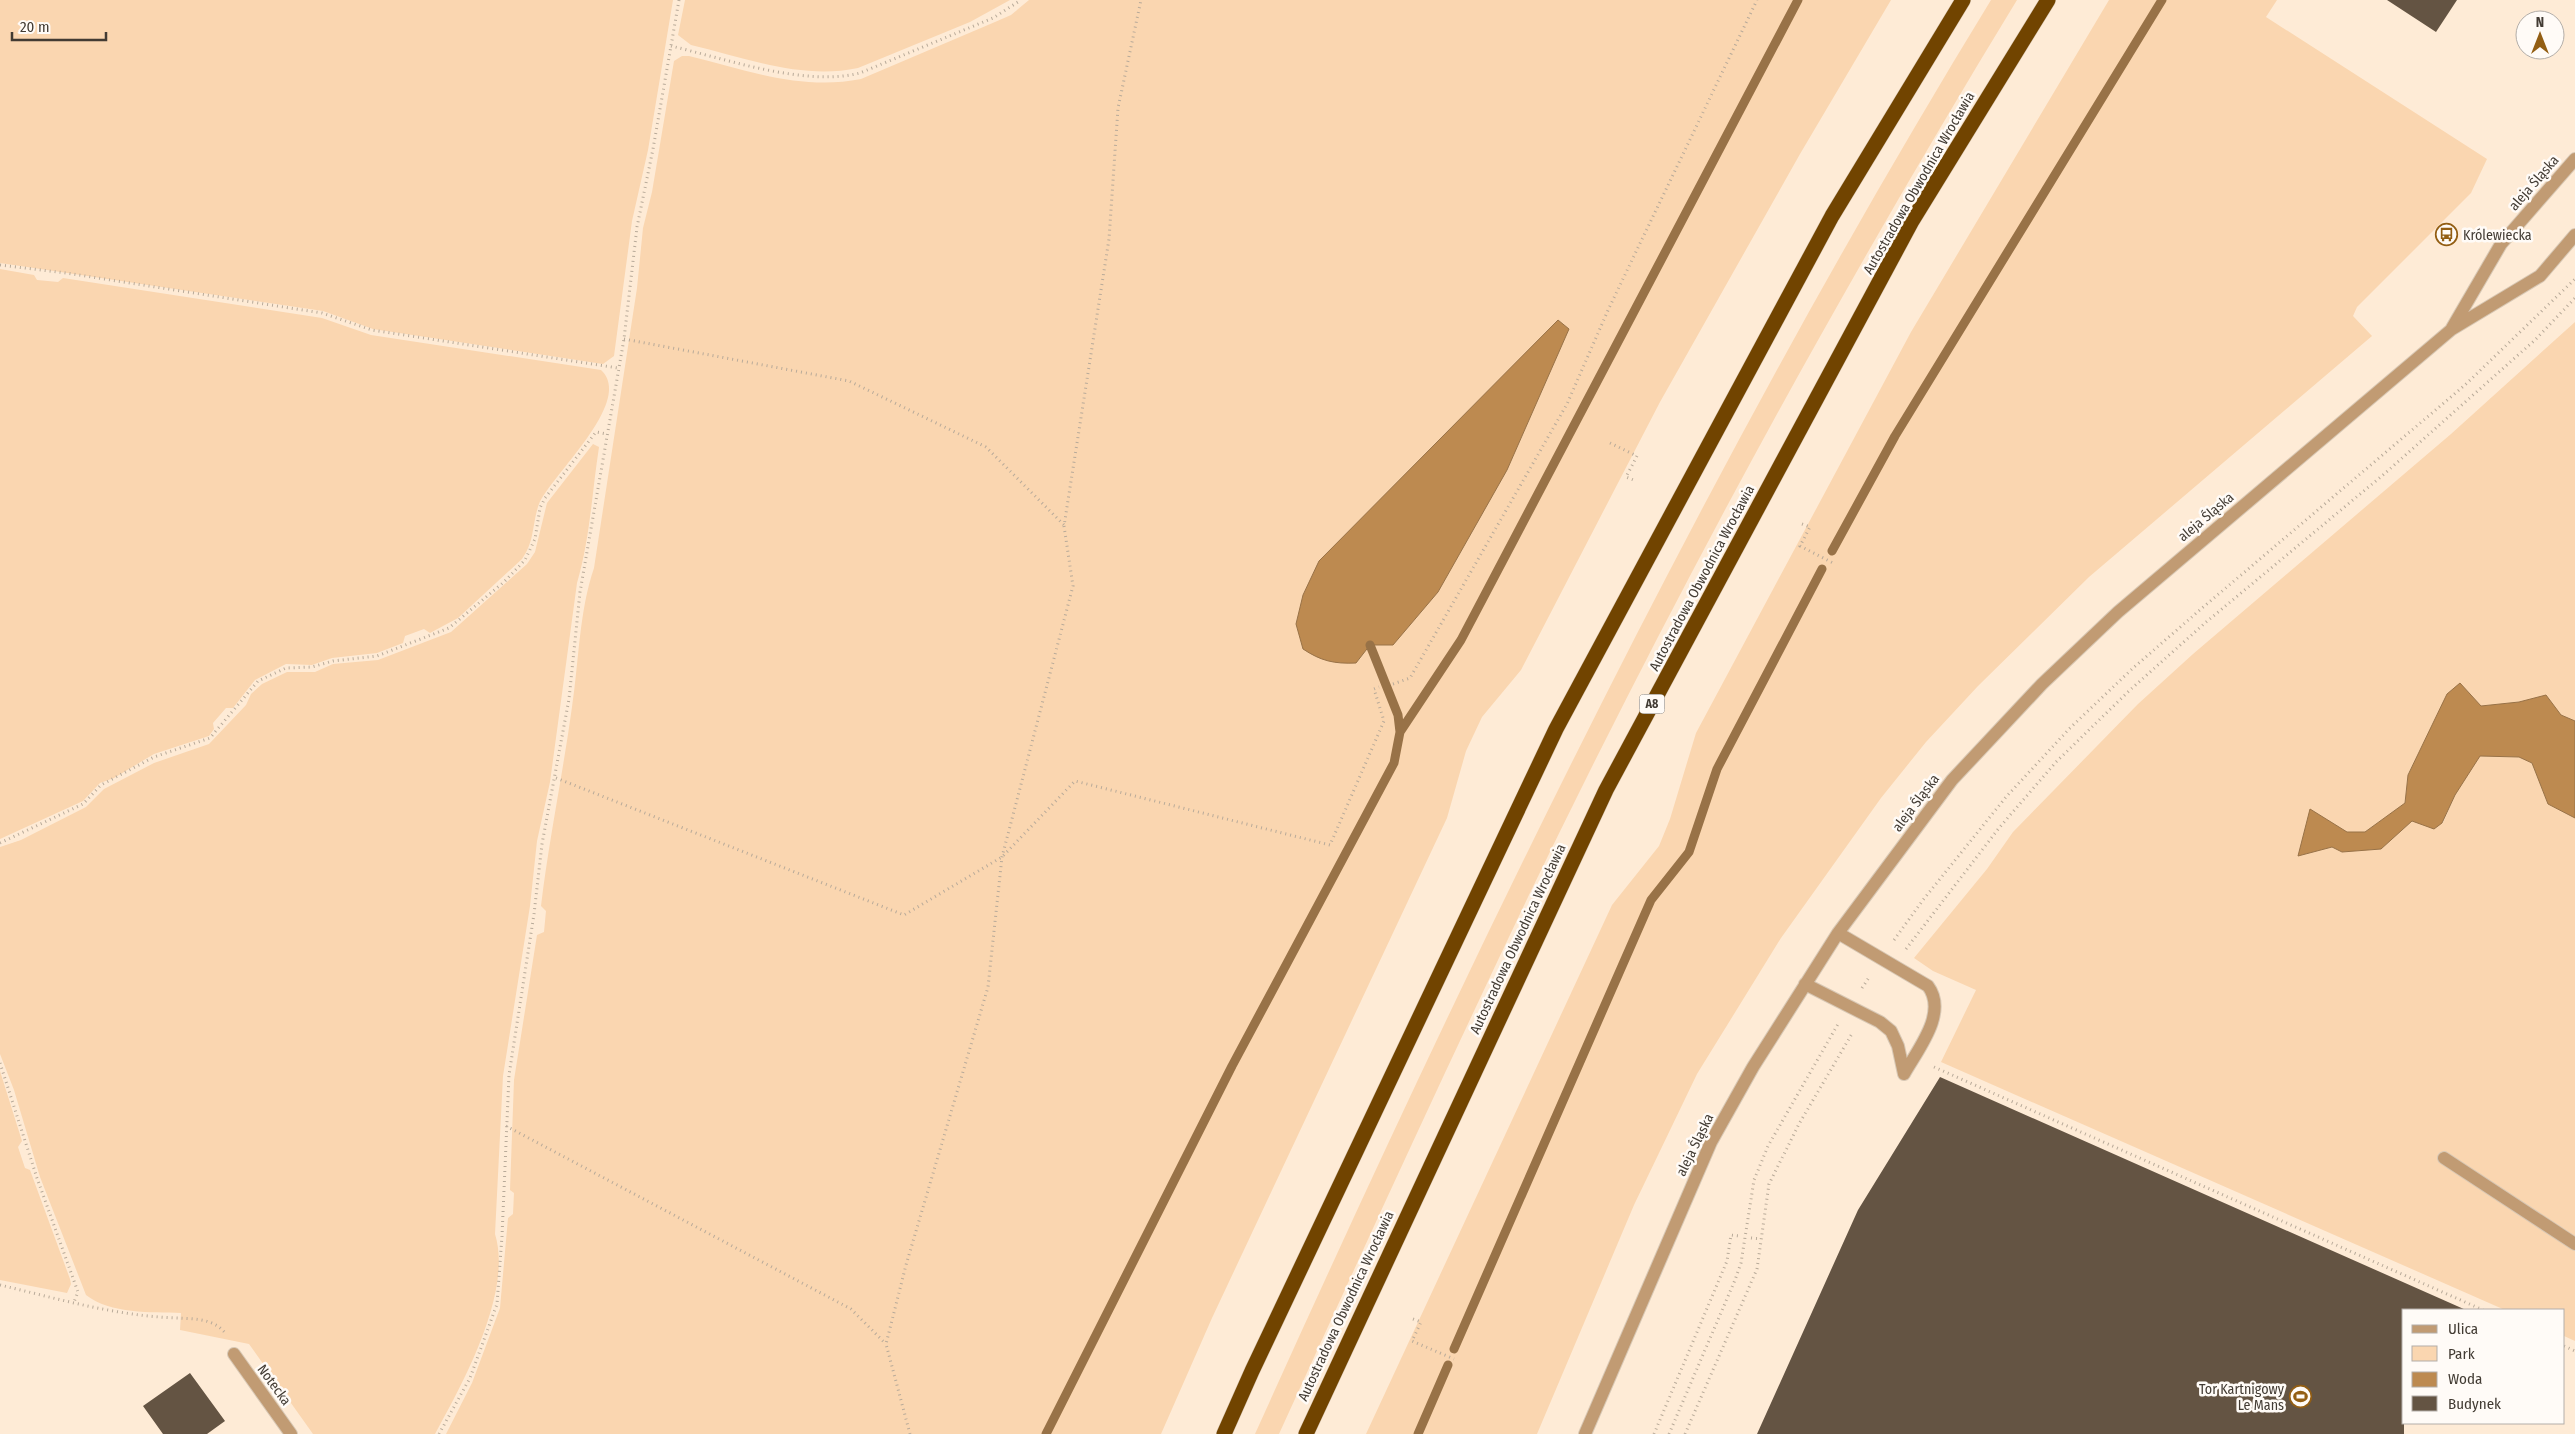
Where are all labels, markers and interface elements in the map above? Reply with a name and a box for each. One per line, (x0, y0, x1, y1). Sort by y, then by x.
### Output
scale bar (12, 10, 106, 42)
north arrow (2515, 10, 2565, 60)
text: N (2536, 14, 2544, 31)
text: 20 m (20, 18, 50, 36)
street label: Autostradowa Obwodnica Wrocławia (1860, 89, 1978, 277)
street label: aleja Śląska (2505, 151, 2563, 214)
bus stop icon: Królewiecka (2435, 223, 2459, 247)
place label: Królewiecka (2463, 227, 2532, 244)
street label: Autostradowa Obwodnica Wrocławia (1646, 482, 1758, 674)
street label: aleja Śląska (2174, 488, 2237, 545)
road number: A8 (1640, 694, 1664, 714)
street label: aleja Śląska (1888, 770, 1943, 835)
street label: Autostradowa Obwodnica Wrocławia (1466, 841, 1570, 1037)
street label: aleja Śląska (1672, 1110, 1717, 1179)
street label: Autostradowa Obwodnica Wrocławia (1294, 1208, 1398, 1404)
legend (2402, 1309, 2565, 1424)
text: Ulica (2448, 1320, 2478, 1338)
text: Park (2448, 1345, 2475, 1363)
street label: Notecka (254, 1361, 295, 1409)
text: Woda (2448, 1370, 2482, 1388)
place label: Tor Kartnigowy Le Mans (2199, 1381, 2285, 1414)
sports icon: Tor Kartnigowy Le Mans (2288, 1385, 2312, 1409)
text: Budynek (2448, 1395, 2501, 1413)

